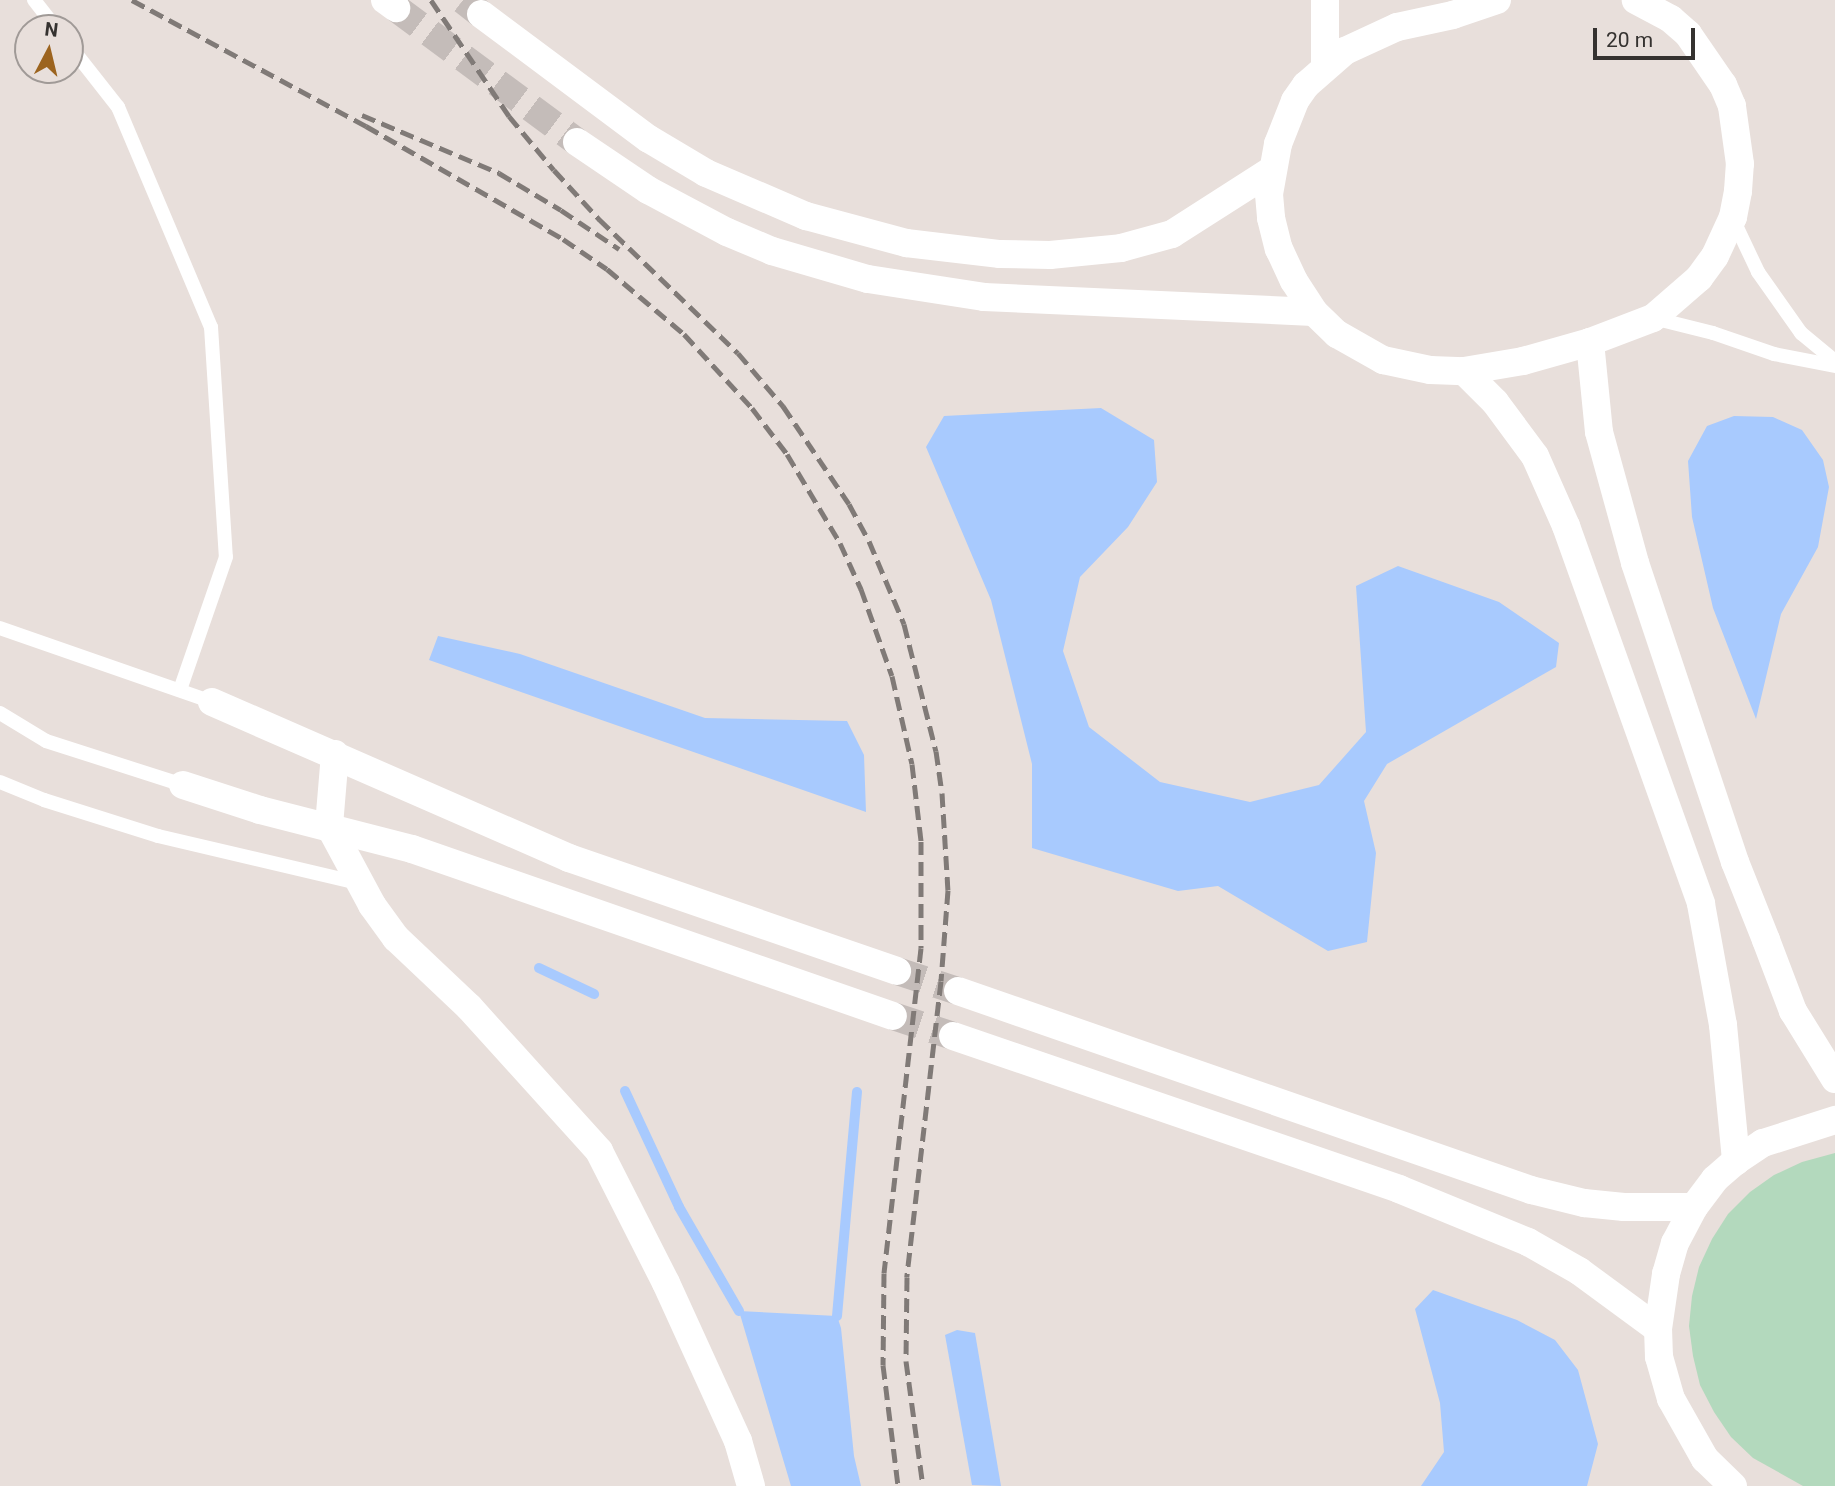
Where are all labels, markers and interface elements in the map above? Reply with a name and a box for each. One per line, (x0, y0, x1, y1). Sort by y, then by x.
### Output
north arrow (14, 14, 84, 84)
scale bar (1597, 14, 1699, 58)
text: N (43, 17, 59, 42)
text: 20 m (1606, 28, 1653, 52)

